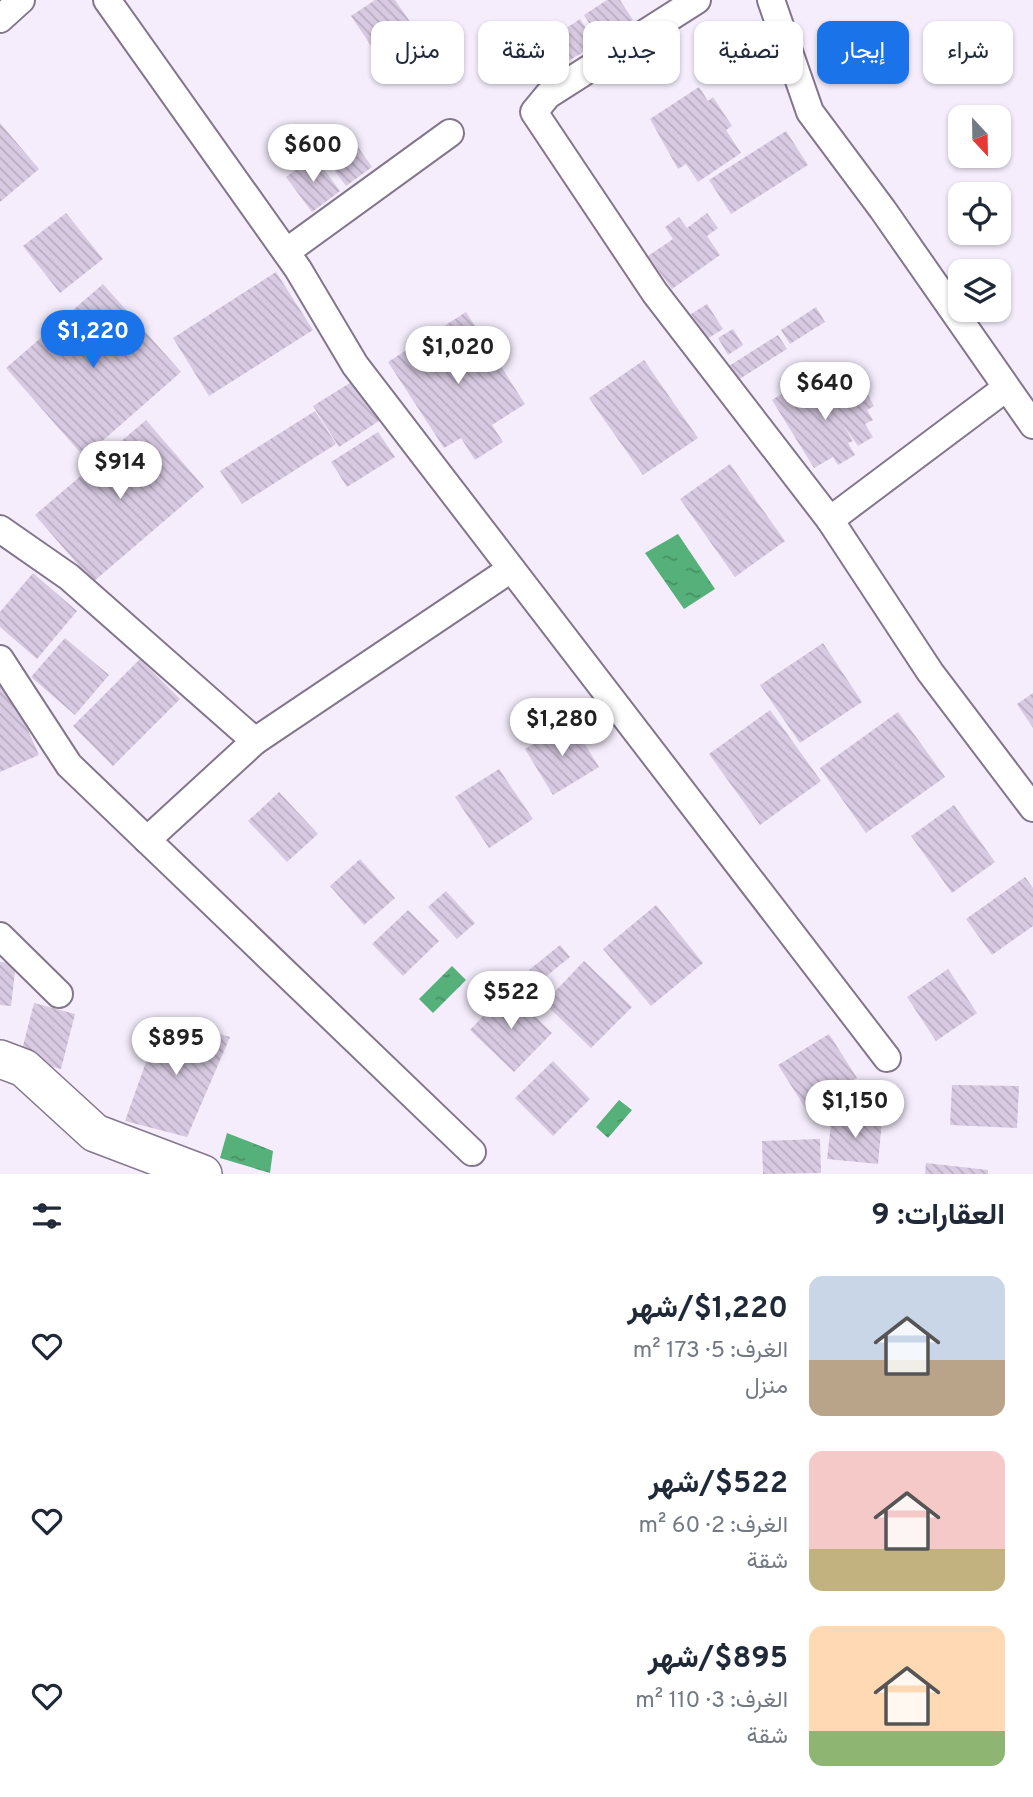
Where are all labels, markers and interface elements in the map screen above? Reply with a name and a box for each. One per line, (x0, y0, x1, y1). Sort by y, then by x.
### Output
chip: منزل (371, 21, 464, 84)
chip: شقة (478, 21, 569, 84)
chip: جديد (583, 21, 680, 84)
chip: تصفية (694, 21, 803, 84)
chip: إيجار (817, 21, 909, 84)
chip: شراء (923, 21, 1013, 84)
north arrow (948, 105, 1012, 168)
map controls (948, 105, 1011, 322)
pin: $600 (272, 124, 354, 184)
text: $600 (284, 132, 342, 161)
button: locate (948, 182, 1011, 245)
button: layers (948, 259, 1011, 322)
pin: $1,220 (36, 310, 150, 370)
text: $1,220 (57, 318, 129, 347)
pin: $1,020 (401, 326, 515, 386)
text: $1,020 (421, 334, 495, 363)
pin: $640 (784, 362, 866, 422)
text: $640 (796, 370, 854, 399)
pin: $914 (79, 442, 161, 501)
text: $914 (94, 449, 146, 478)
pin: $1,280 (505, 698, 619, 758)
text: $1,280 (526, 706, 598, 735)
pin: $522 (470, 972, 552, 1031)
text: $522 (483, 979, 539, 1008)
pin: $895 (135, 1018, 217, 1077)
text: $895 (148, 1025, 204, 1054)
pin: $1,150 (798, 1080, 912, 1140)
text: $1,150 (821, 1088, 889, 1117)
icon: filters (28, 1197, 66, 1235)
text: العقارات: 9 (871, 1198, 1005, 1235)
text: $1,220/شهر (627, 1291, 788, 1328)
icon: home (865, 1304, 949, 1388)
icon: heart (28, 1327, 66, 1365)
text: الغرف: 5 · 173 m² (633, 1337, 788, 1366)
text: منزل (745, 1373, 788, 1402)
text: $522/شهر (648, 1466, 788, 1503)
icon: home (865, 1479, 949, 1563)
icon: heart (28, 1502, 66, 1540)
text: الغرف: 2 · 60 m² (638, 1512, 788, 1541)
text: شقة (746, 1548, 788, 1577)
text: $895/شهر (648, 1641, 788, 1678)
icon: home (865, 1654, 949, 1738)
icon: heart (28, 1677, 66, 1715)
text: الغرف: 3 · 110 m² (635, 1687, 788, 1716)
text: شقة (746, 1723, 788, 1752)

